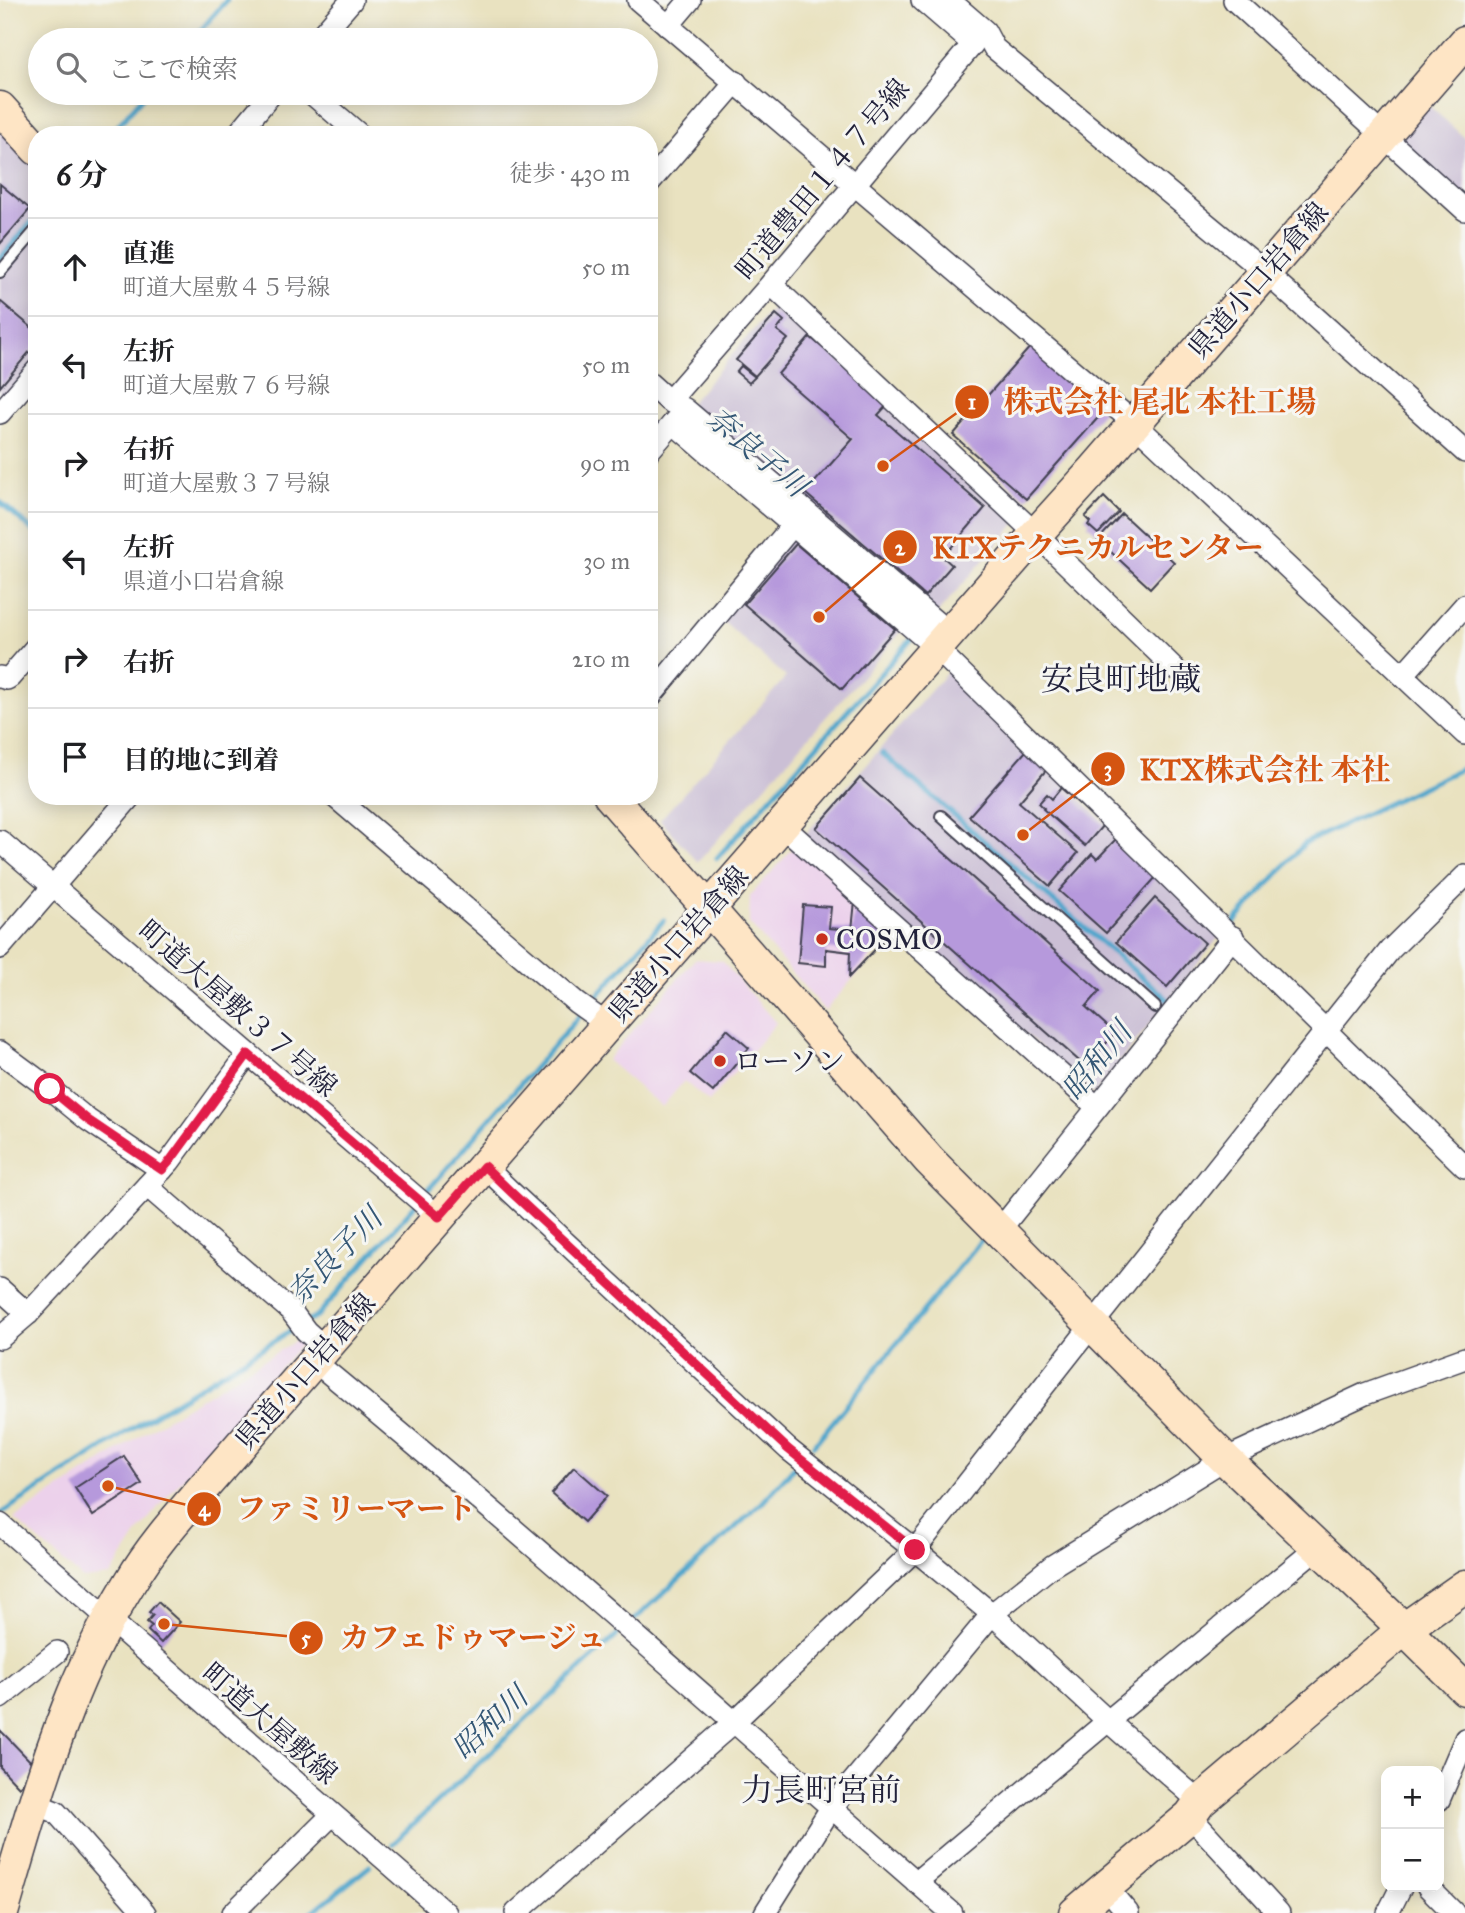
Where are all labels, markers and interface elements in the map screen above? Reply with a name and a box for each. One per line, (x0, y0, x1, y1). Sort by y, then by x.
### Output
search box (28, 28, 658, 105)
icon: search (52, 48, 90, 86)
text: ここで検索 (108, 53, 238, 85)
street label: 町道豊田１４７号線 (728, 72, 917, 287)
text: 6 分 (56, 157, 108, 193)
text: 徒歩 · 430 m (509, 159, 630, 187)
street label: 県道小口岩倉線 (1181, 195, 1336, 366)
text: 直進 (123, 237, 175, 269)
icon: ahead (56, 248, 94, 286)
text: 50 m (582, 253, 630, 281)
text: 町道大屋敷４５号線 (123, 273, 330, 301)
text: 左折 (123, 335, 175, 367)
icon: left (56, 346, 94, 384)
text: 50 m (582, 351, 630, 379)
text: 町道大屋敷７６号線 (123, 371, 330, 399)
callout: 株式会社 尾北 本社工場 (954, 376, 1330, 427)
text: 株式会社 尾北 本社工場 (1004, 384, 1316, 420)
text: 1 (968, 389, 976, 415)
water label: 奈良子川 (699, 400, 817, 506)
text: 右折 (123, 433, 175, 465)
icon: right (56, 444, 94, 482)
text: 90 m (580, 449, 630, 477)
text: 町道大屋敷３７号線 (123, 469, 330, 497)
callout: KTXテクニカルセンター (882, 522, 1280, 573)
text: KTXテクニカルセンター (932, 530, 1264, 566)
text: 左折 (123, 531, 175, 563)
text: 2 (895, 535, 906, 561)
icon: left (56, 542, 94, 580)
text: 30 m (583, 547, 630, 575)
text: 県道小口岩倉線 (123, 567, 284, 595)
icon: right (56, 640, 94, 678)
text: 210 m (572, 645, 630, 673)
text: 右折 (123, 646, 175, 678)
district label: 安良町地蔵 (1041, 660, 1201, 699)
icon: arrive (56, 738, 94, 776)
text: 目的地に到着 (123, 744, 279, 776)
callout: KTX株式会社 本社 (1090, 744, 1404, 795)
text: KTX株式会社 本社 (1139, 752, 1391, 788)
text: 3 (1104, 756, 1112, 782)
street label: 県道小口岩倉線 (601, 859, 756, 1030)
street label: 町道大屋敷３７号線 (131, 913, 344, 1104)
place label: COSMO (836, 922, 942, 957)
marker: COSMO (814, 931, 830, 947)
water label: 昭和川 (1055, 1012, 1141, 1107)
place label: ローソン (734, 1044, 845, 1079)
marker: ローソン (712, 1053, 728, 1069)
route start (34, 1073, 65, 1104)
water label: 奈良子川 (280, 1198, 392, 1312)
street label: 県道小口岩倉線 (228, 1286, 383, 1457)
callout: ファミリーマート (187, 1483, 490, 1534)
text: ファミリーマート (236, 1491, 476, 1527)
text: 4 (198, 1496, 211, 1522)
route end (899, 1534, 930, 1565)
callout: カフェドゥマージュ (289, 1612, 622, 1663)
text: カフェドゥマージュ (340, 1620, 606, 1656)
text: 5 (301, 1625, 311, 1651)
street label: 町道大屋敷線 (195, 1655, 345, 1792)
water label: 昭和川 (445, 1677, 537, 1767)
map controls (1381, 1766, 1444, 1892)
button: + (1381, 1766, 1444, 1829)
district label: 力長町宮前 (741, 1771, 901, 1810)
button: − (1381, 1829, 1444, 1892)

